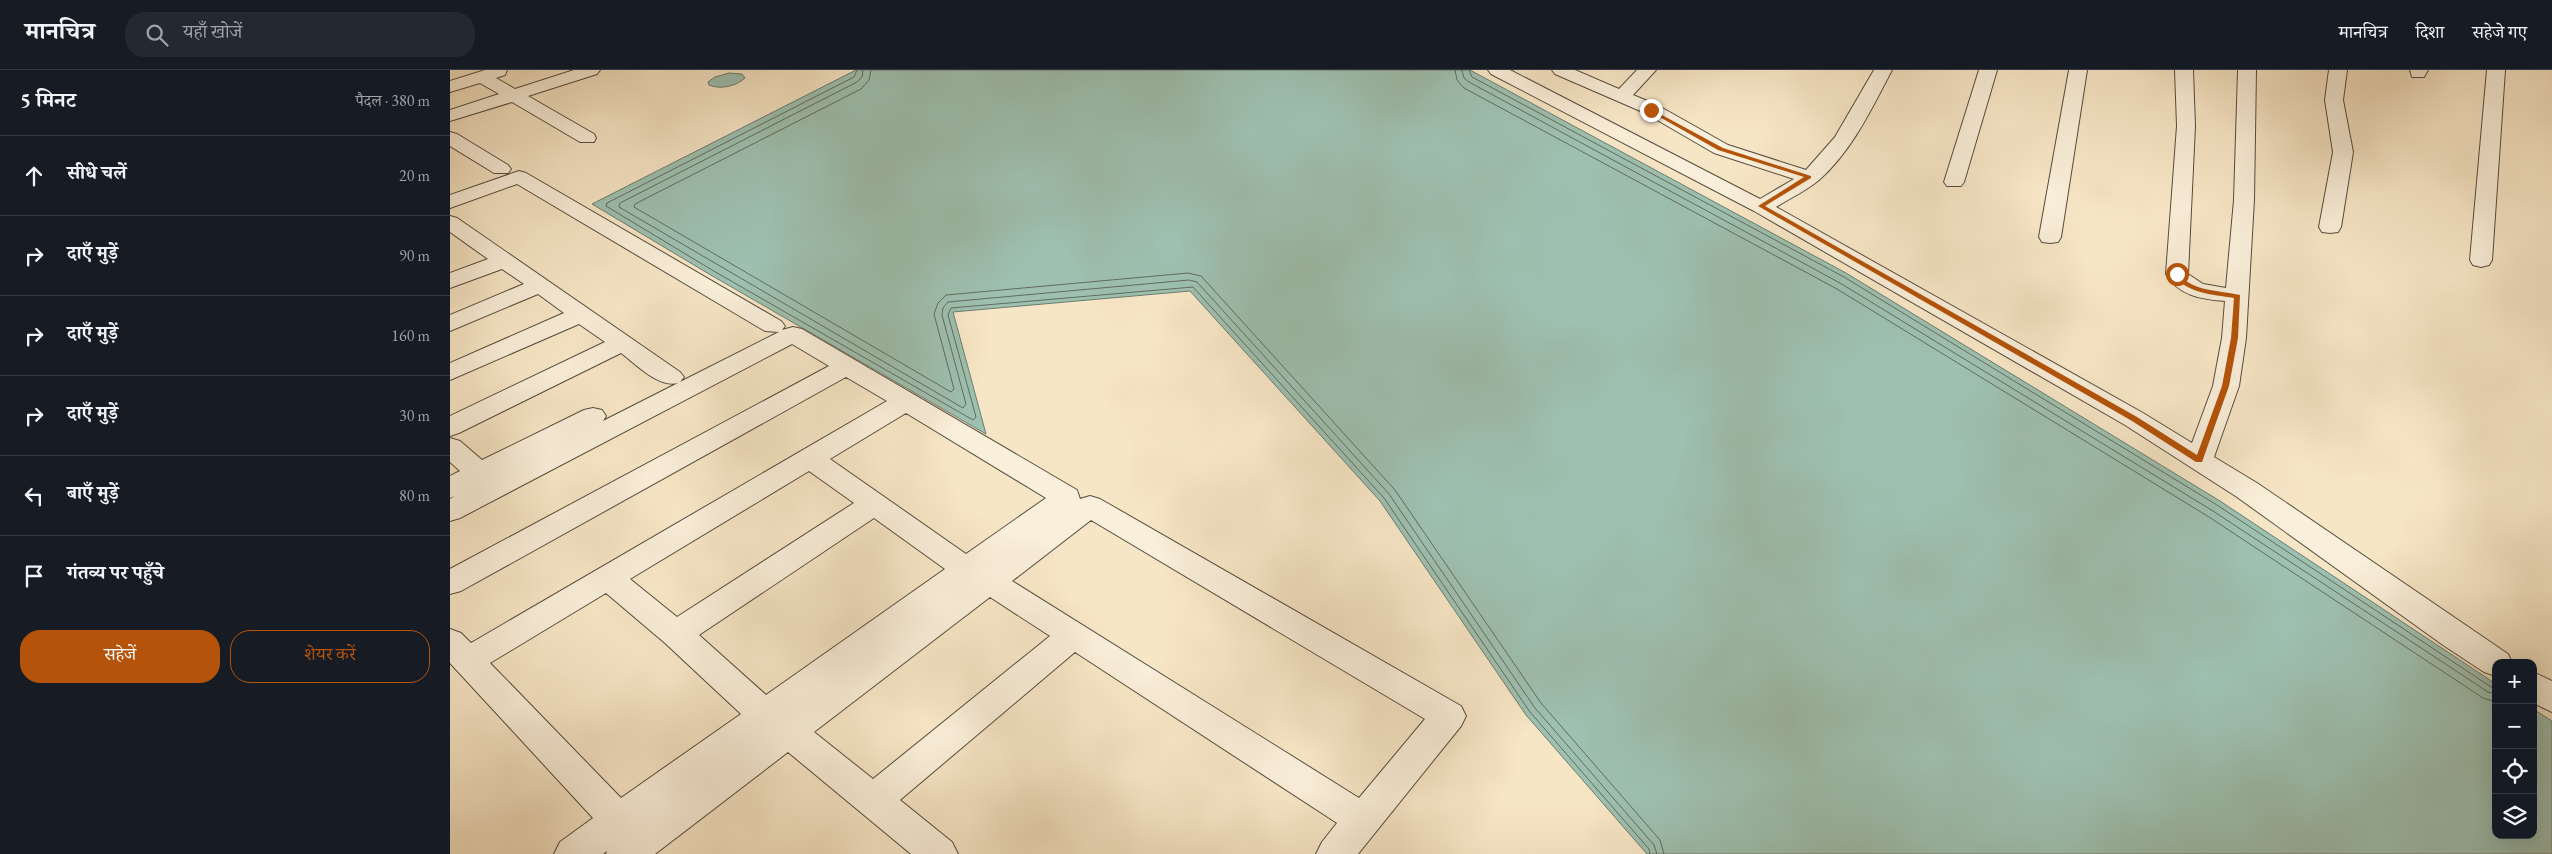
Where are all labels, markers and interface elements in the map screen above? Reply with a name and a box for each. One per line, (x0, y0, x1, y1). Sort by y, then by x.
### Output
search box (125, 12, 475, 57)
text: मानचित्र (25, 15, 95, 46)
text: यहाँ खोजें (183, 19, 242, 44)
text: मानचित्र (2339, 20, 2388, 43)
text: दिशा (2416, 20, 2444, 43)
text: सहेजे गए (2472, 20, 2527, 43)
icon: search (143, 21, 171, 49)
text: 5 मिनट (20, 86, 76, 113)
text: पैदल · 380 m (356, 90, 430, 111)
route end (1640, 99, 1663, 122)
text: सीधे चलें (67, 160, 127, 185)
icon: ahead (20, 162, 48, 190)
text: 20 m (399, 165, 430, 186)
text: दाएँ मुड़ें (67, 240, 118, 265)
icon: right (20, 242, 48, 270)
text: 90 m (399, 245, 430, 266)
route start (2166, 263, 2189, 286)
text: दाएँ मुड़ें (67, 320, 118, 345)
icon: right (20, 322, 48, 350)
text: 160 m (391, 325, 430, 346)
text: दाएँ मुड़ें (67, 400, 118, 425)
icon: right (20, 402, 48, 430)
text: 30 m (399, 405, 430, 426)
text: बाएँ मुड़ें (67, 480, 119, 505)
icon: left (20, 482, 48, 510)
text: 80 m (399, 485, 430, 506)
text: गंतव्य पर पहुँचे (67, 560, 164, 585)
icon: arrive (20, 562, 48, 590)
button: सहेजें (20, 630, 220, 683)
button: शेयर करें (230, 630, 430, 683)
map controls (2492, 659, 2537, 839)
button: + (2492, 659, 2537, 704)
button: − (2492, 704, 2537, 749)
button: locate (2492, 749, 2537, 794)
button: layers (2492, 794, 2537, 839)

